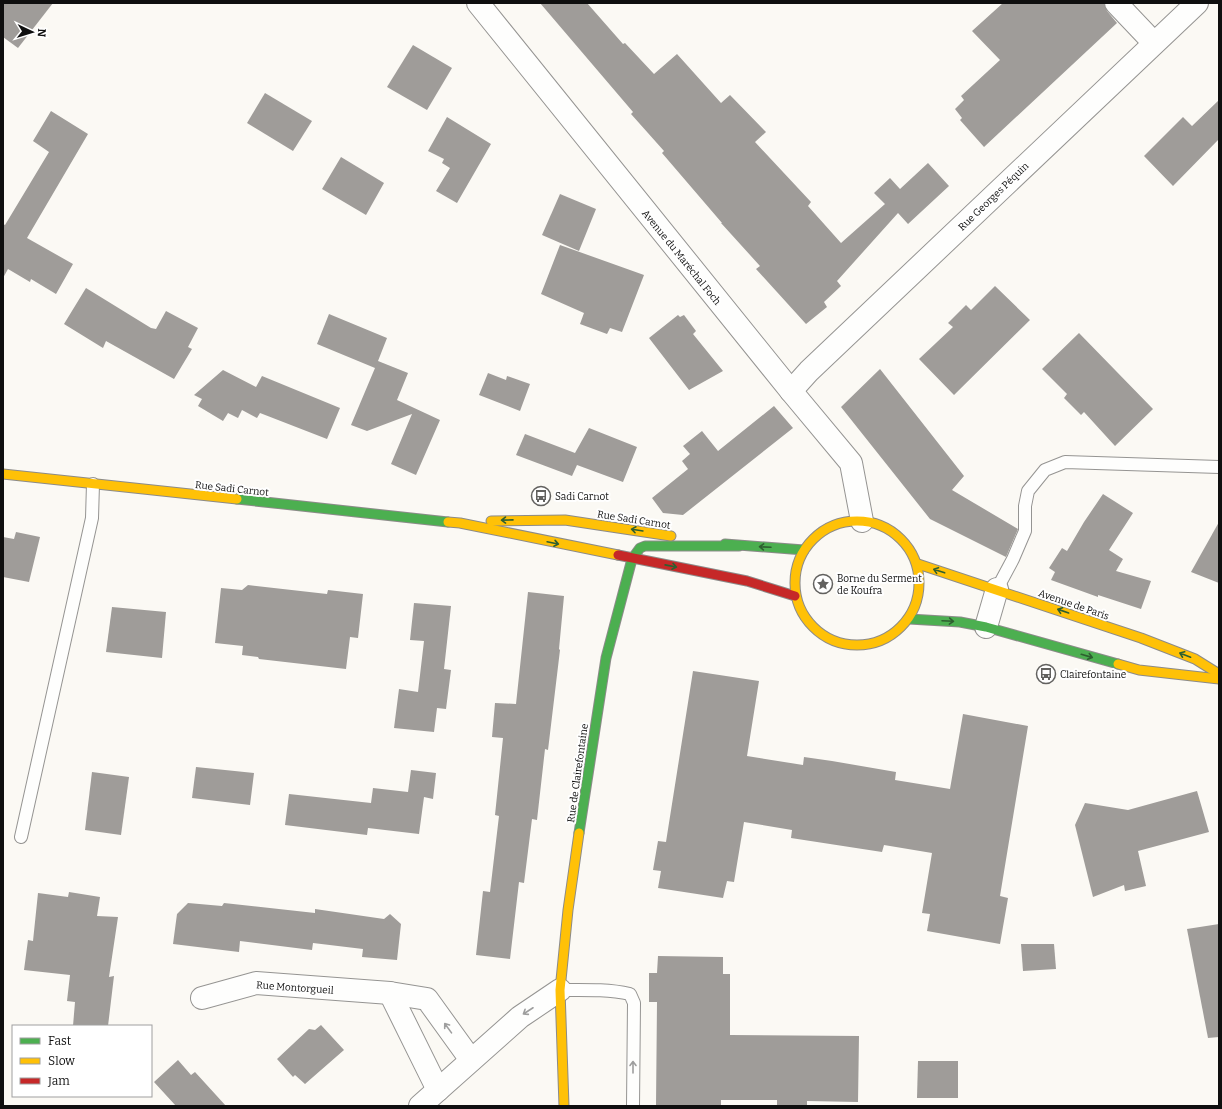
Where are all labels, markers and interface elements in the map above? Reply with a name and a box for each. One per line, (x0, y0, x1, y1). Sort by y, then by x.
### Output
north arrow (12, 12, 52, 52)
text: N (35, 28, 48, 38)
street label: Rue Georges Péquin (956, 160, 1032, 233)
street label: Avenue du Maréchal Foch (639, 208, 724, 308)
street label: Rue Sadi Carnot (195, 479, 270, 499)
bus stop icon: Sadi Carnot (530, 485, 552, 507)
place label: Sadi Carnot (555, 491, 609, 503)
street label: Rue Sadi Carnot (596, 508, 672, 532)
one-way arrow (501, 516, 514, 524)
one-way arrow (630, 526, 643, 534)
one-way arrow (546, 539, 559, 547)
one-way arrow (759, 544, 772, 551)
one-way arrow (664, 563, 677, 571)
one-way arrow (933, 567, 946, 574)
place icon: Borne du Serment de Koufra (812, 573, 834, 595)
place label: Borne du Serment de Koufra (837, 573, 922, 597)
street label: Avenue de Paris (1037, 587, 1111, 623)
one-way arrow (1056, 607, 1069, 614)
one-way arrow (941, 618, 954, 625)
one-way arrow (1180, 650, 1192, 658)
one-way arrow (1080, 653, 1093, 660)
bus stop icon: Clairefontaine (1035, 663, 1057, 685)
place label: Clairefontaine (1060, 669, 1126, 681)
street label: Rue de Clairefontaine (565, 723, 591, 823)
street label: Rue Montorgueil (256, 979, 334, 997)
one-way arrow (522, 1008, 534, 1016)
one-way arrow (444, 1023, 452, 1034)
legend (12, 1025, 152, 1097)
text: Fast (48, 1034, 72, 1048)
text: Slow (48, 1054, 75, 1068)
one-way arrow (630, 1061, 637, 1074)
text: Jam (47, 1074, 70, 1088)

